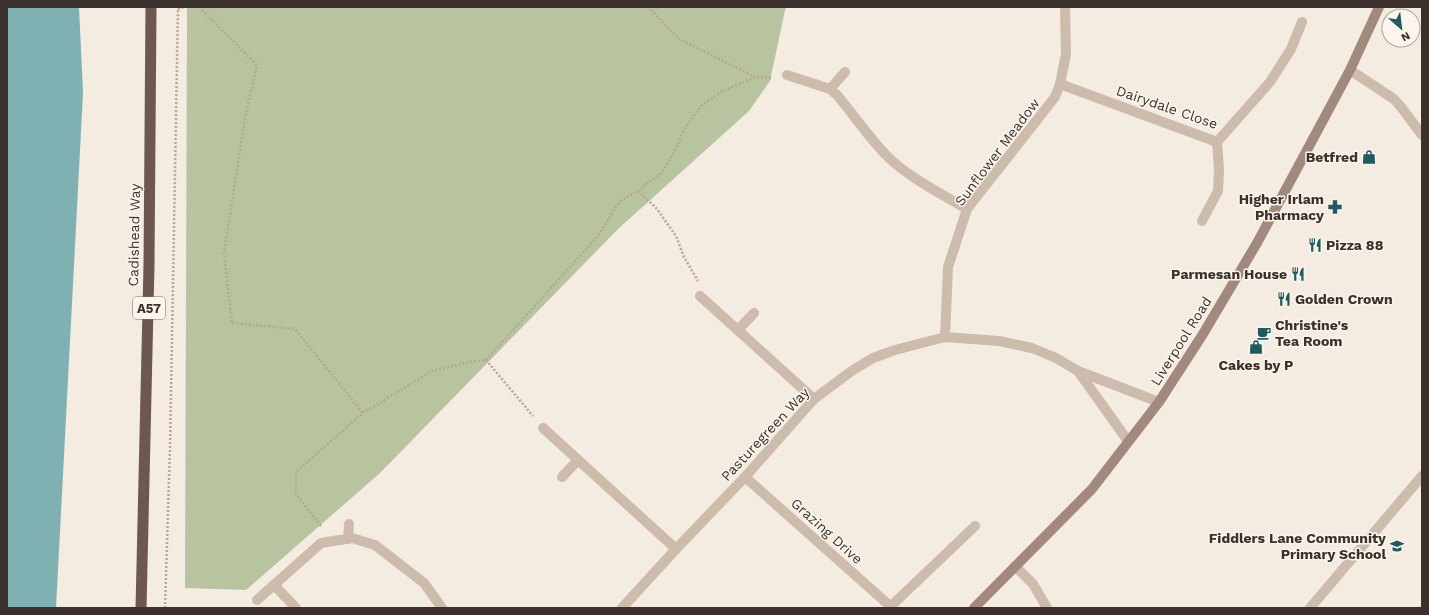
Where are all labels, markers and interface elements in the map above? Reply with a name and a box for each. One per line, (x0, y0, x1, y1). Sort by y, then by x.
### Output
north arrow (1381, 8, 1421, 48)
text: N (1399, 29, 1412, 44)
street label: Dairydale Close (1114, 82, 1220, 132)
street label: Sunflower Meadow (951, 95, 1043, 209)
place label: Betfred (1306, 149, 1358, 165)
shop icon: Betfred (1361, 149, 1377, 165)
street label: Cadishead Way (125, 183, 143, 287)
place label: Higher Irlam Pharmacy (1239, 191, 1324, 223)
pharmacy icon: Higher Irlam Pharmacy (1327, 199, 1343, 215)
restaurant icon: Pizza 88 (1307, 237, 1323, 253)
place label: Pizza 88 (1326, 237, 1384, 253)
place label: Parmesan House (1171, 266, 1287, 282)
restaurant icon: Parmesan House (1290, 266, 1306, 282)
restaurant icon: Golden Crown (1276, 291, 1292, 307)
place label: Golden Crown (1295, 291, 1393, 307)
street label: Liverpool Road (1147, 294, 1215, 388)
road number: A57 (133, 297, 165, 319)
place label: Christine's Tea Room (1275, 317, 1349, 349)
cafe icon: Christine's Tea Room (1256, 325, 1272, 341)
shop icon: Cakes by P (1248, 339, 1264, 355)
place label: Cakes by P (1219, 357, 1293, 373)
street label: Pasturegreen Way (718, 383, 813, 484)
street label: Grazing Drive (788, 495, 866, 567)
place label: Fiddlers Lane Community Primary School (1209, 530, 1386, 562)
school or university icon: Fiddlers Lane Community Primary School (1389, 538, 1405, 554)

